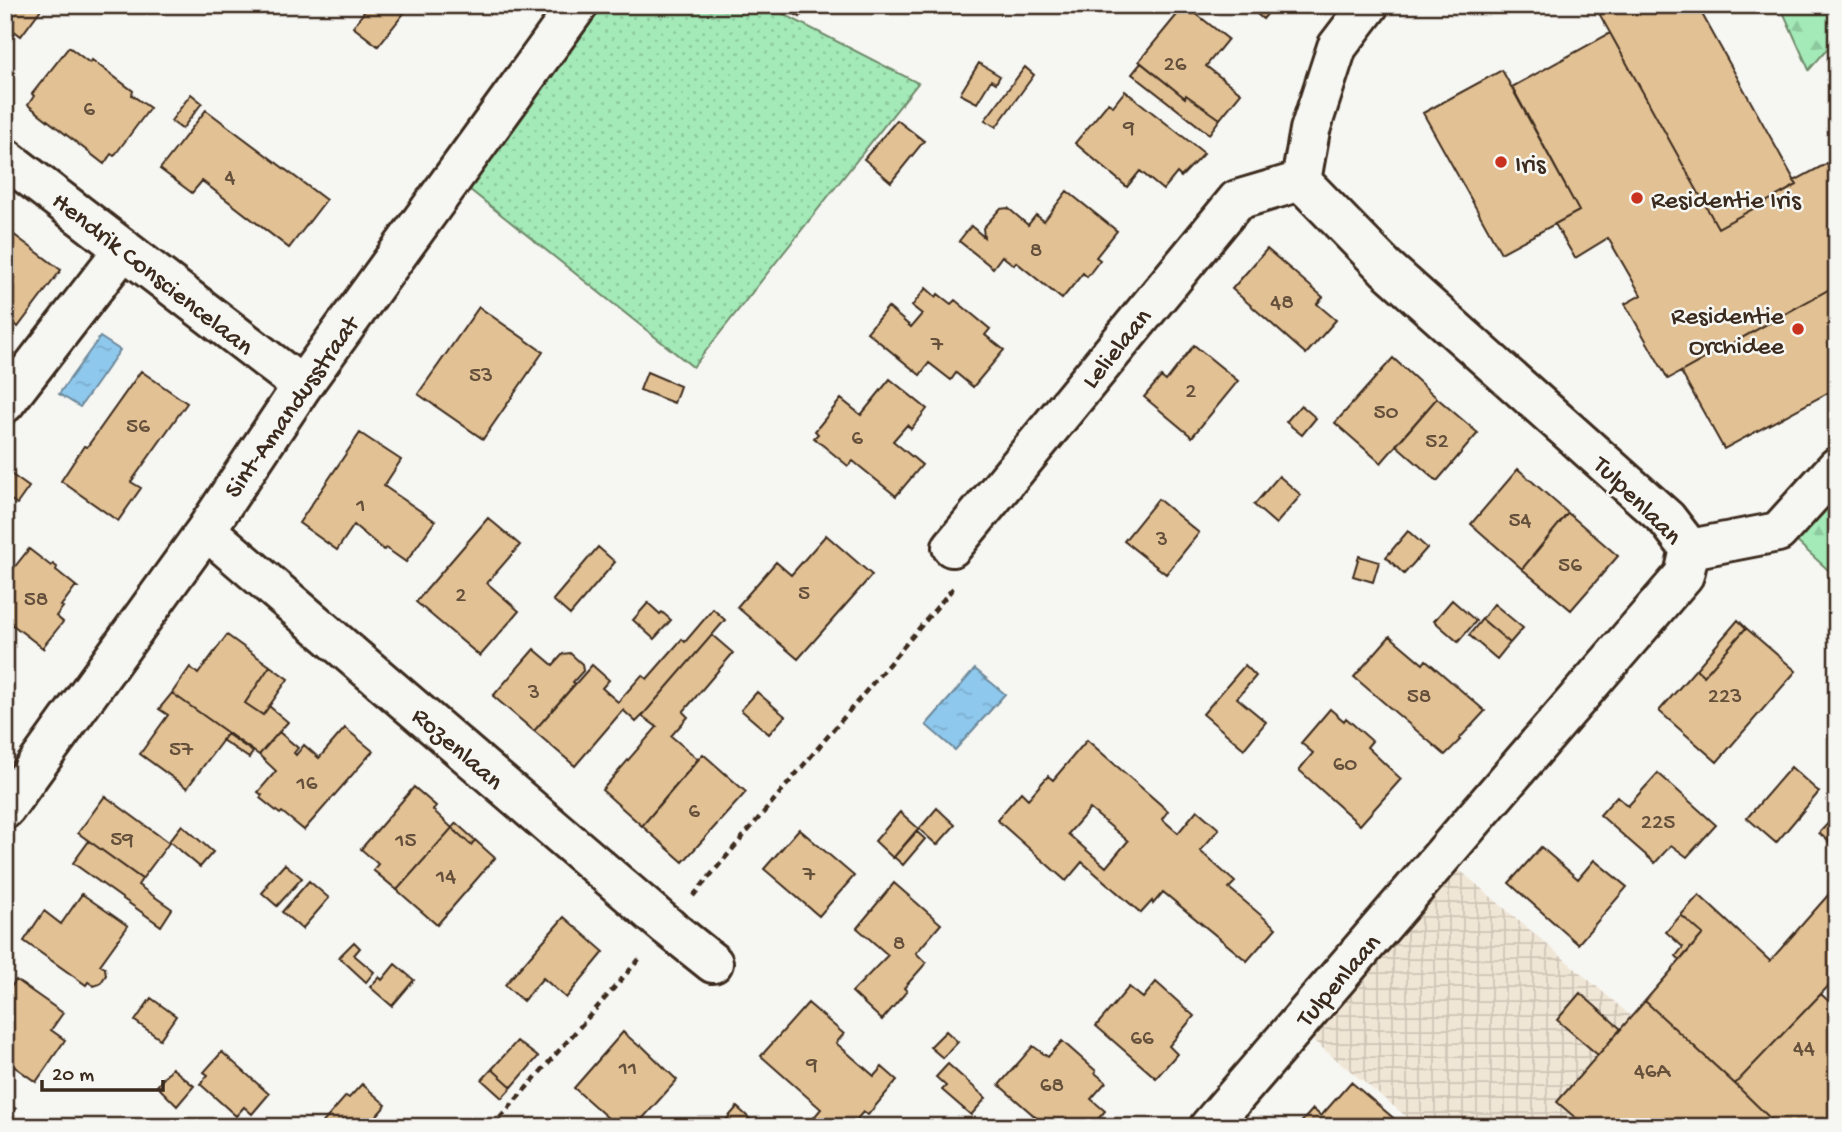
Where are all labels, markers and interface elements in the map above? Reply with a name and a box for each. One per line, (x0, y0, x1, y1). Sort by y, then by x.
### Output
house number: 26 (1164, 52, 1187, 79)
house number: 6 (83, 97, 95, 124)
house number: 9 (1122, 115, 1135, 142)
place label: Iris (1515, 151, 1547, 182)
marker: Iris (1493, 154, 1509, 170)
house number: 4 (225, 165, 236, 192)
street label: Hendrik Consciencelaan (44, 187, 259, 364)
place label: Residentie Iris (1651, 187, 1802, 218)
marker: Residentie Iris (1629, 190, 1645, 206)
house number: 8 (1030, 238, 1042, 265)
house number: 48 (1270, 290, 1294, 317)
street label: Lelielaan (1077, 303, 1161, 396)
place label: Residentie Orchidee (1671, 303, 1785, 364)
street label: Sint-Amandusstraat (219, 310, 369, 506)
marker: Residentie Orchidee (1790, 321, 1806, 337)
house number: 7 (930, 332, 944, 359)
house number: 53 (469, 363, 493, 390)
house number: 2 (1185, 379, 1197, 406)
house number: 50 (1373, 400, 1399, 427)
house number: 56 (126, 414, 150, 441)
house number: 6 (851, 426, 863, 453)
house number: 52 (1425, 429, 1449, 456)
street label: Tulpenlaan (1583, 450, 1687, 554)
house number: 1 (355, 493, 366, 520)
house number: 54 (1509, 508, 1532, 535)
house number: 3 (1155, 527, 1168, 554)
house number: 56 (1558, 553, 1582, 580)
house number: 5 (798, 581, 810, 608)
house number: 2 (455, 583, 467, 610)
house number: 58 (24, 587, 48, 614)
house number: 3 (527, 680, 540, 707)
house number: 58 (1407, 684, 1431, 711)
house number: 223 (1708, 684, 1742, 711)
street label: Rozenlaan (404, 702, 509, 799)
house number: 57 (169, 737, 194, 764)
house number: 60 (1333, 752, 1357, 779)
house number: 16 (296, 771, 318, 798)
house number: 6 (688, 799, 700, 826)
house number: 225 (1641, 810, 1675, 837)
house number: 59 (110, 827, 134, 854)
house number: 15 (394, 828, 417, 855)
house number: 7 (802, 862, 816, 889)
house number: 14 (435, 864, 456, 891)
street label: Tulpenlaan (1290, 928, 1390, 1036)
house number: 8 (893, 931, 905, 958)
house number: 66 (1130, 1026, 1154, 1053)
house number: 44 (1793, 1036, 1815, 1063)
scale bar (42, 1048, 163, 1092)
house number: 9 (805, 1052, 818, 1079)
house number: 11 (618, 1056, 637, 1083)
house number: 46A (1634, 1059, 1671, 1086)
text: 20 m (52, 1064, 94, 1089)
house number: 68 (1040, 1073, 1064, 1100)

